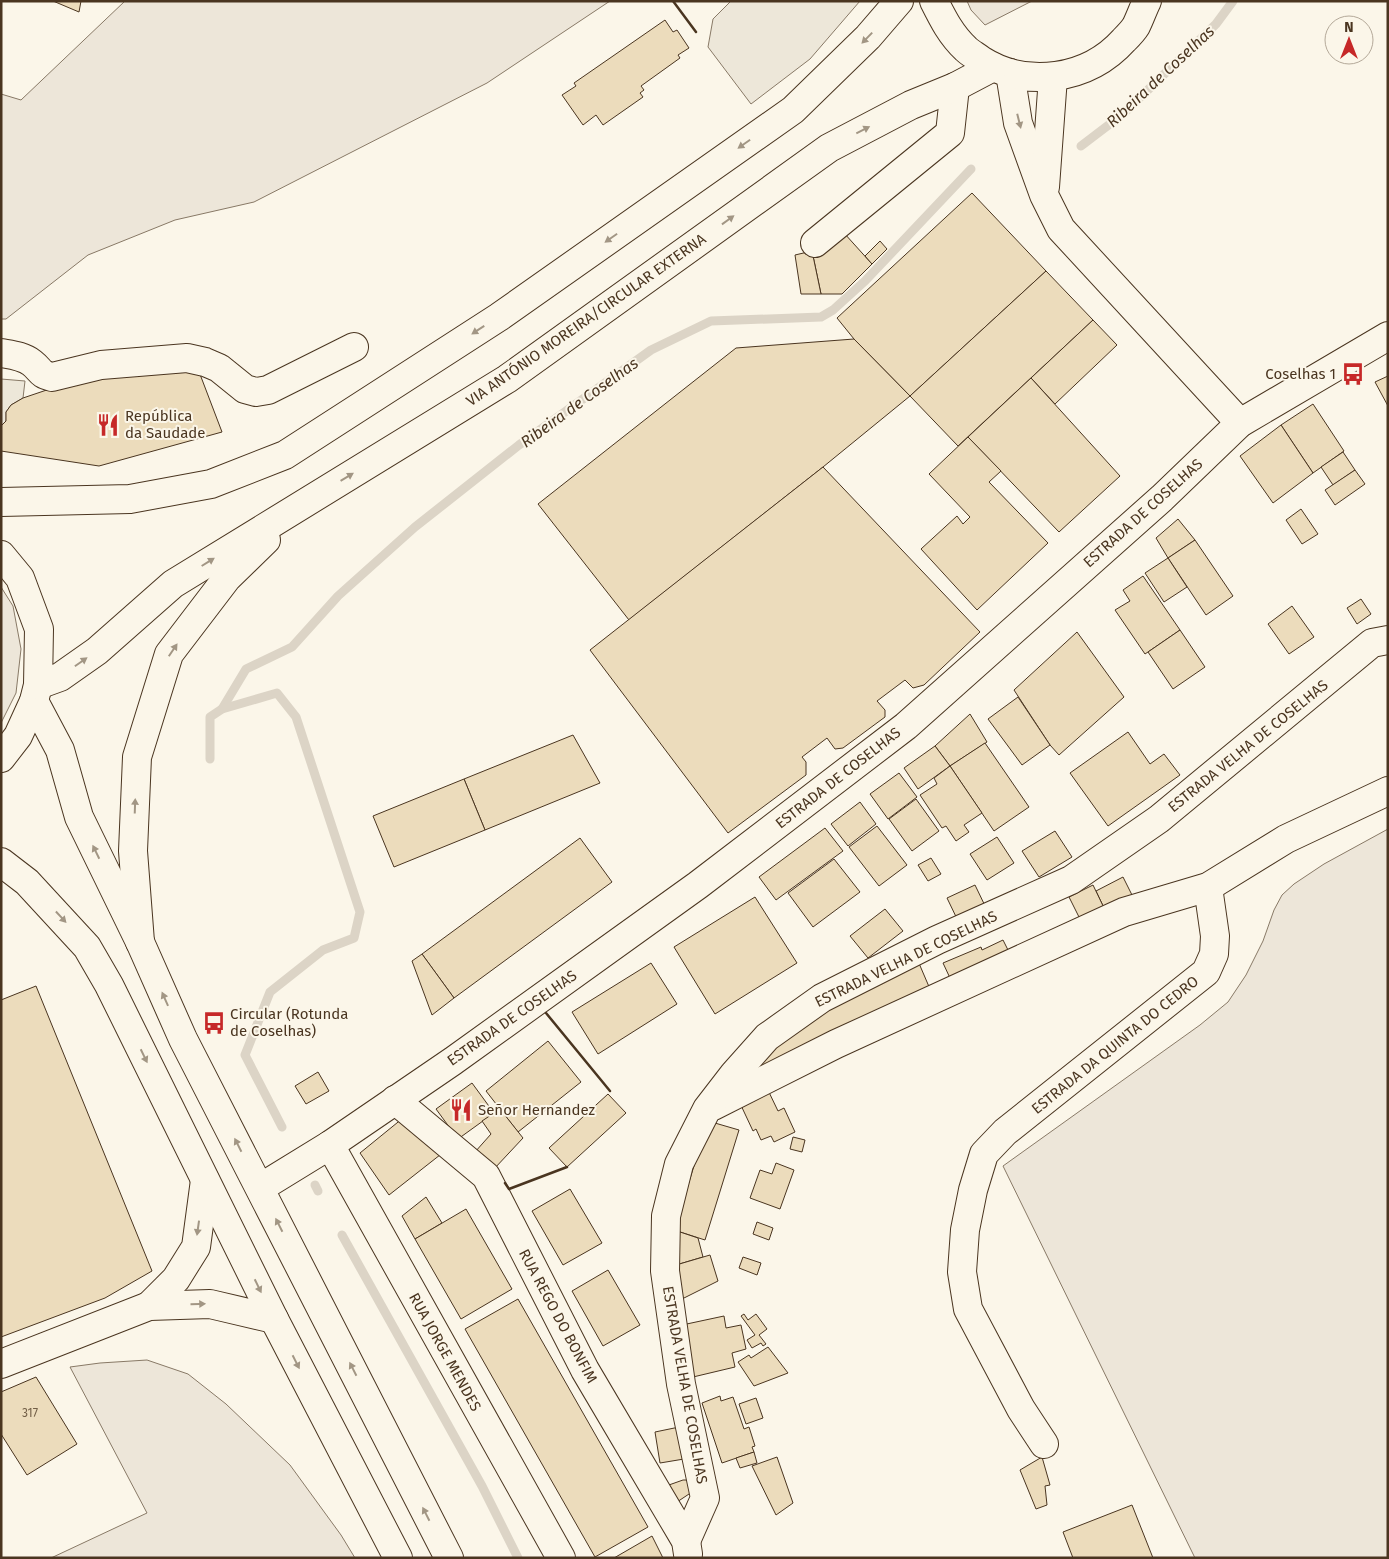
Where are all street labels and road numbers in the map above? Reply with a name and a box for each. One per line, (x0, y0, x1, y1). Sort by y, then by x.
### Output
street label: VIA ANTÓNIO MOREIRA/CIRCULAR EXTERNA (463, 230, 710, 410)
street label: ESTRADA DE COSELHAS (1080, 455, 1206, 571)
street label: ESTRADA VELHA DE COSELHAS (1164, 676, 1332, 816)
street label: ESTRADA DE COSELHAS (772, 723, 904, 833)
street label: ESTRADA VELHA DE COSELHAS (812, 907, 1000, 1011)
street label: ESTRADA DE COSELHAS (444, 966, 580, 1070)
street label: ESTRADA DA QUINTA DO CEDRO (1028, 972, 1202, 1118)
street label: RUA REGO DO BONFIM (515, 1246, 601, 1386)
street label: ESTRADA VELHA DE COSELHAS (659, 1285, 711, 1485)
street label: RUA JORGE MENDES (405, 1290, 485, 1414)

